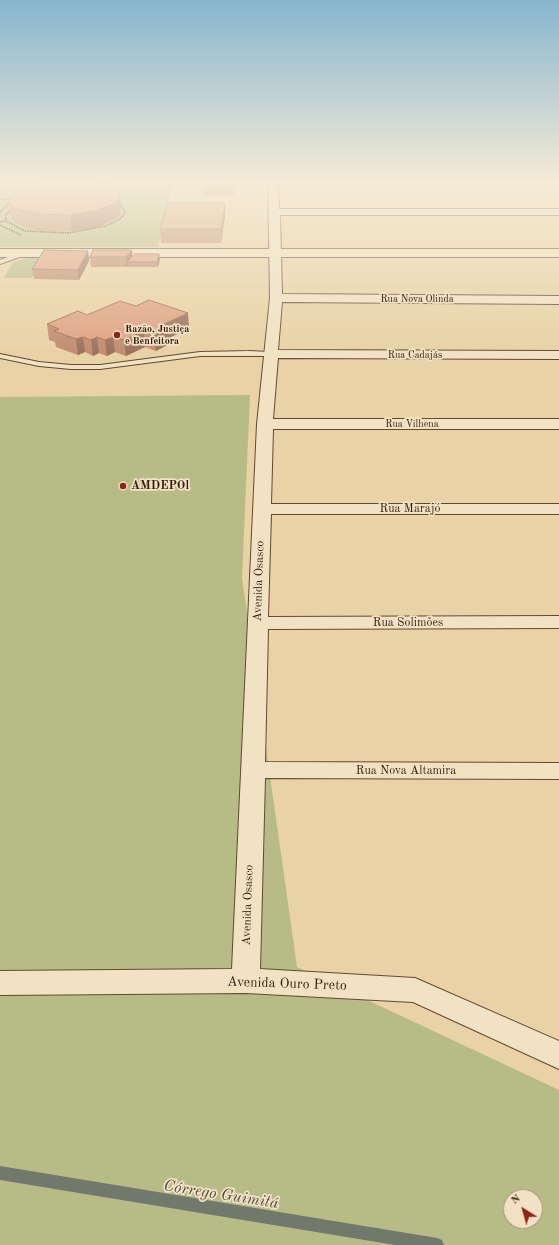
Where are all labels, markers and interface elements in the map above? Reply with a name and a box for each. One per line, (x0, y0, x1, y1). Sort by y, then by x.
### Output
street label: Rua Nova Olinda (380, 293, 454, 305)
place label: Razão, Justiça e Benfeitora (125, 323, 189, 346)
marker: Razão, Justiça e Benfeitora (112, 330, 122, 340)
street label: Rua Cadajás (388, 349, 442, 361)
street label: Rua Vilhena (385, 418, 439, 430)
place label: AMDEPOl (131, 479, 189, 493)
marker: AMDEPOl (118, 481, 128, 491)
street label: Rua Marajó (380, 502, 440, 516)
street label: Avenida Osasco (250, 540, 268, 622)
street label: Rua Solimões (373, 616, 443, 630)
street label: Rua Nova Altamira (356, 764, 456, 778)
street label: Avenida Osasco (239, 864, 257, 946)
street label: Avenida Ouro Preto (227, 974, 347, 994)
water label: Córrego Guimitá (162, 1176, 280, 1214)
north arrow (503, 1189, 543, 1229)
text: N (509, 1193, 523, 1207)

